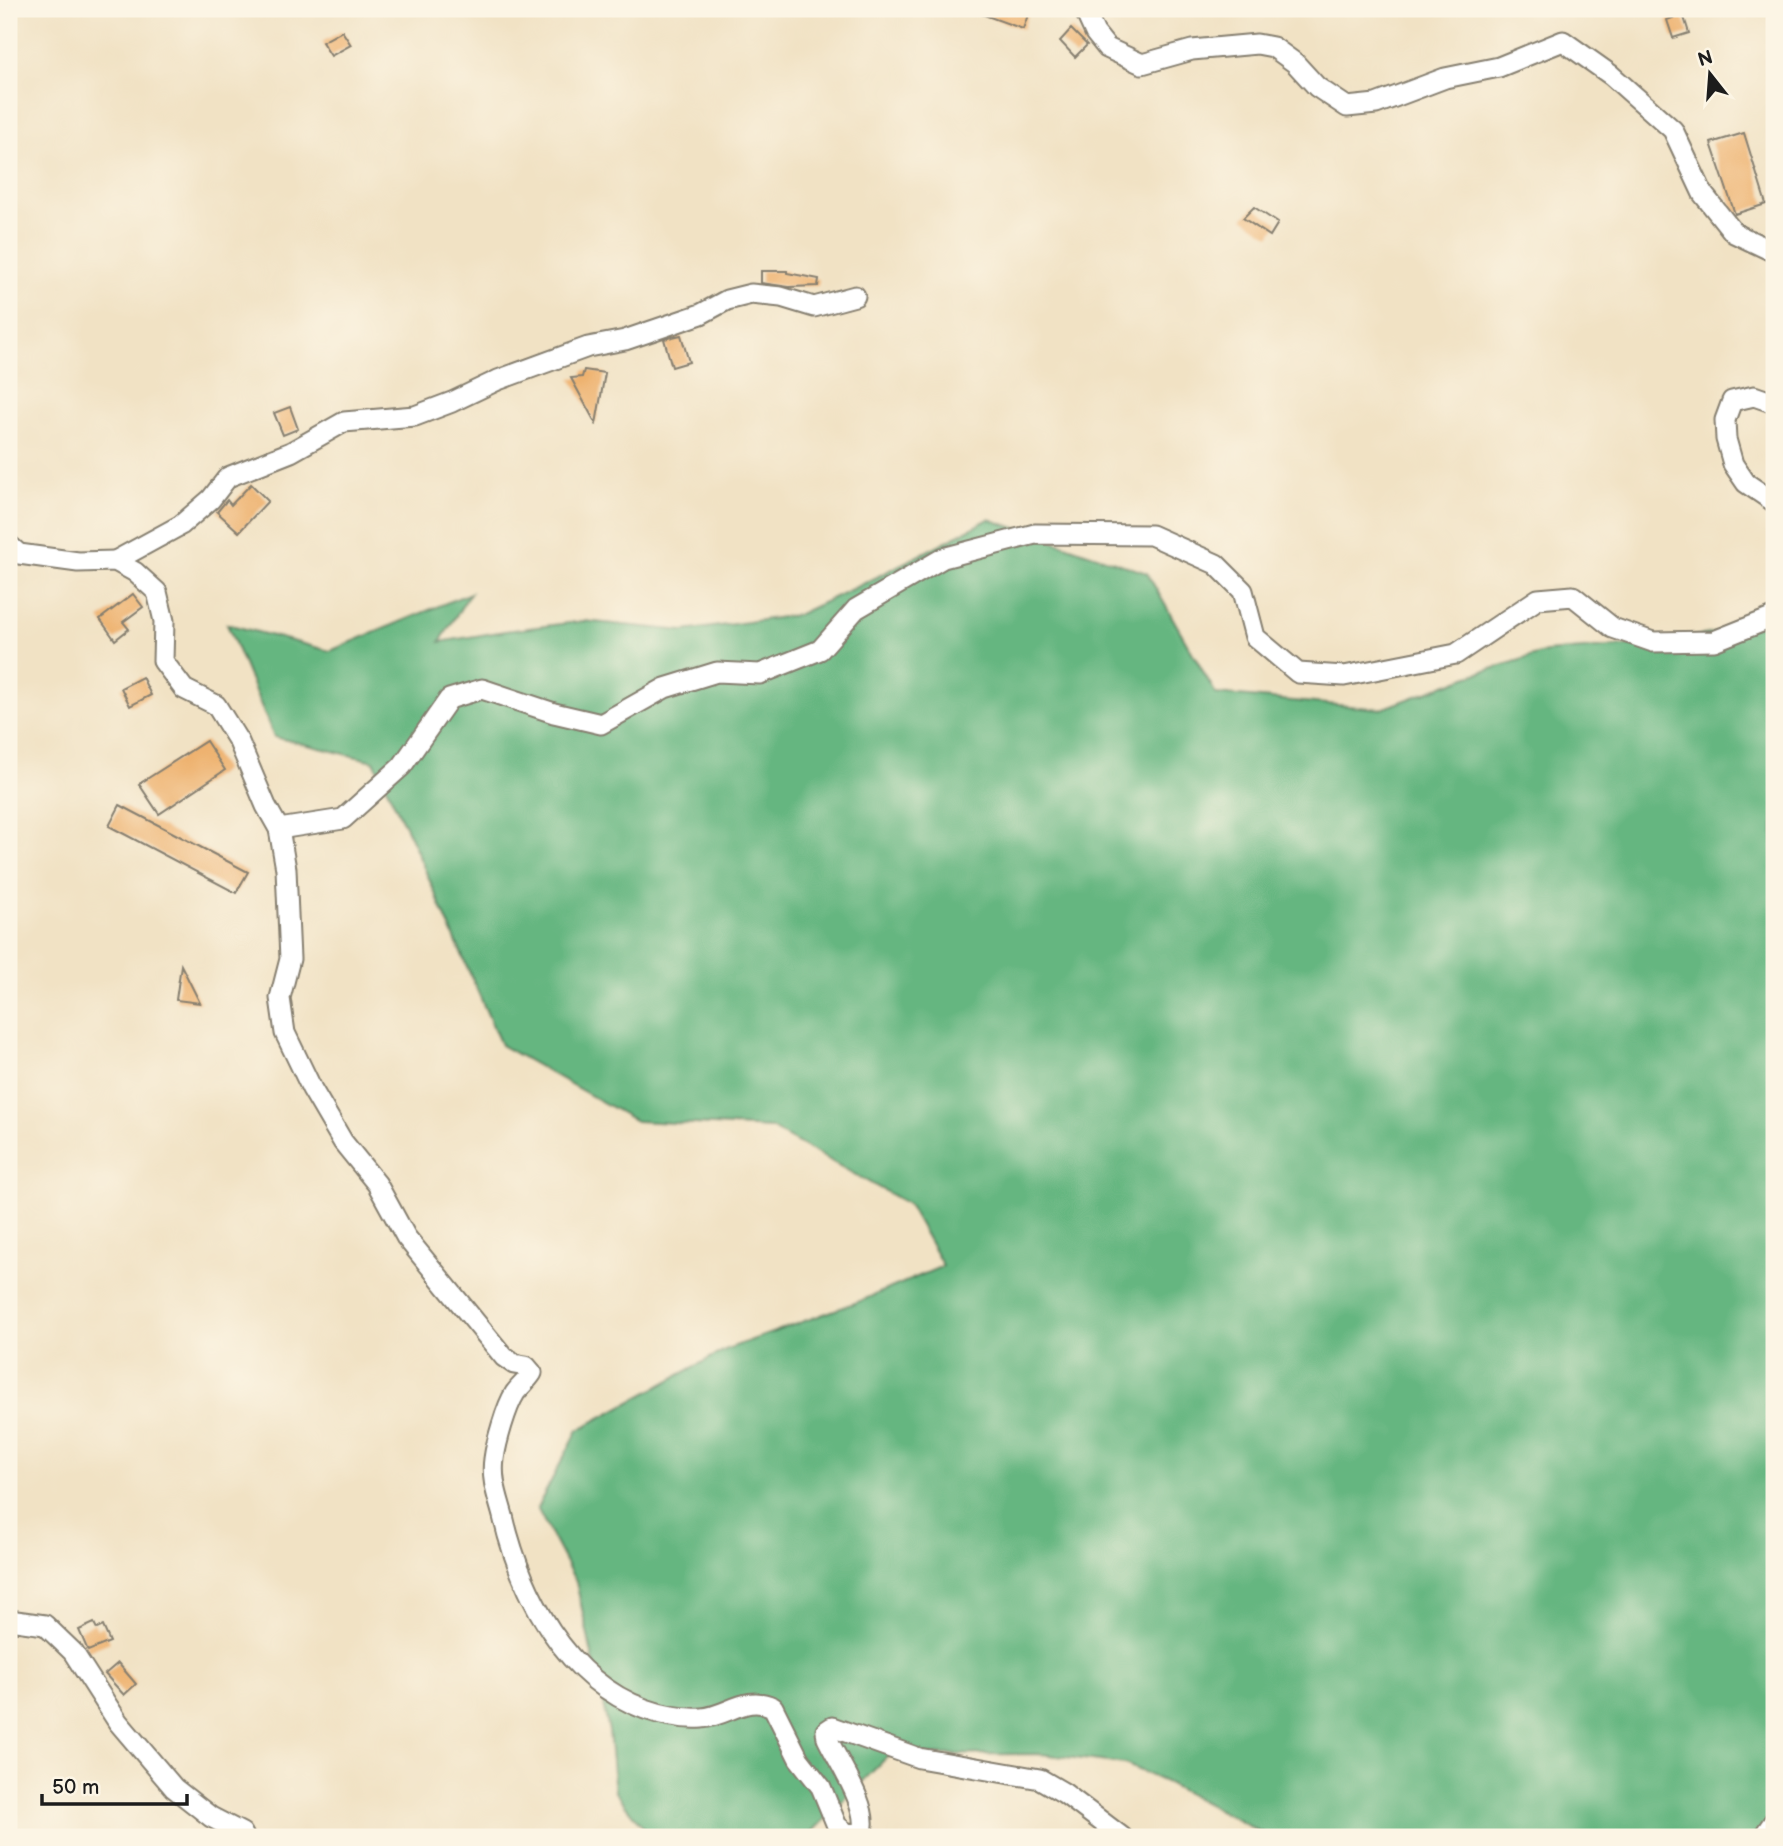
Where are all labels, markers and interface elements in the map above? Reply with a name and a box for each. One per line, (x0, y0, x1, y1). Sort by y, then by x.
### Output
north arrow (1674, 38, 1744, 108)
text: N (1695, 46, 1716, 72)
scale bar (42, 1762, 187, 1806)
text: 50 m (52, 1775, 99, 1800)

